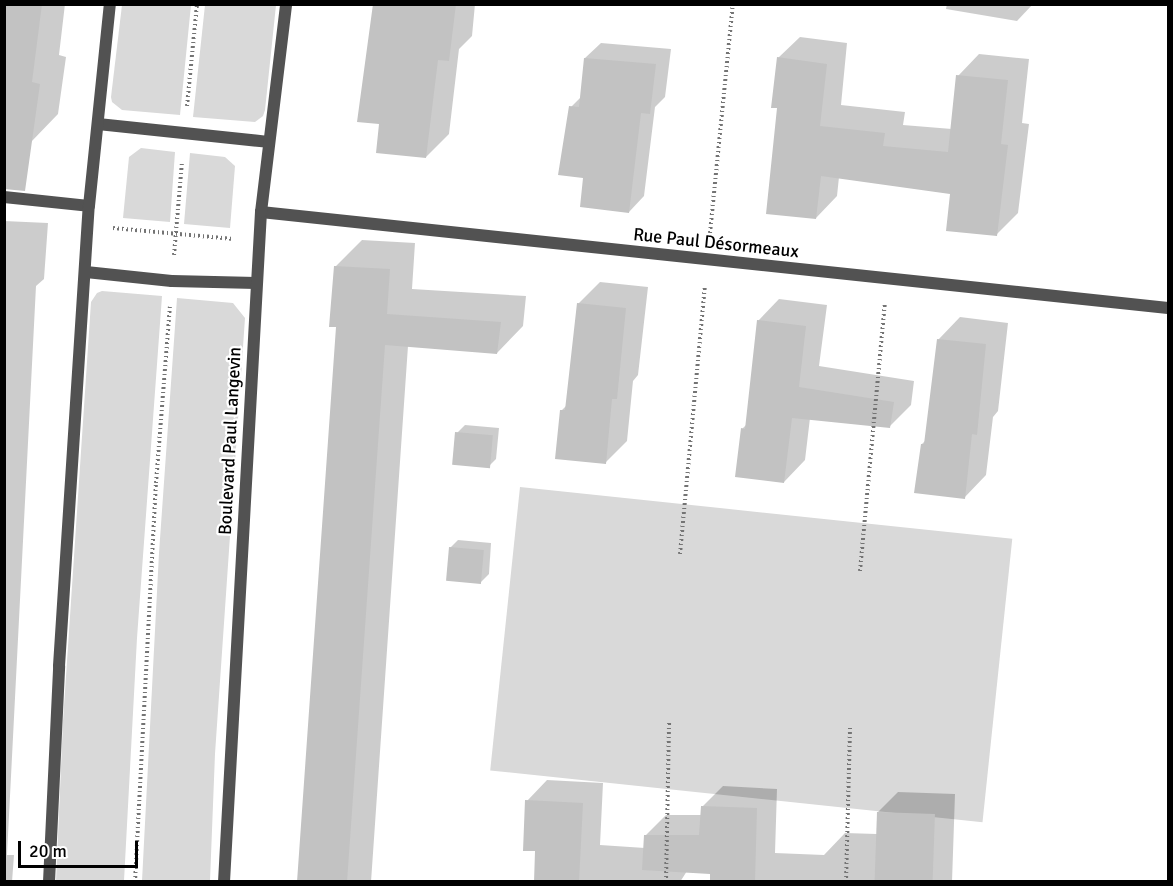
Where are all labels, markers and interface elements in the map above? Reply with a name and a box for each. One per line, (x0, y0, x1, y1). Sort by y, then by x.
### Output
street label: Rue Paul Désormeaux (632, 224, 800, 262)
street label: Boulevard Paul Langevin (214, 346, 246, 536)
scale bar (21, 829, 141, 867)
text: 20 m (29, 840, 67, 862)

